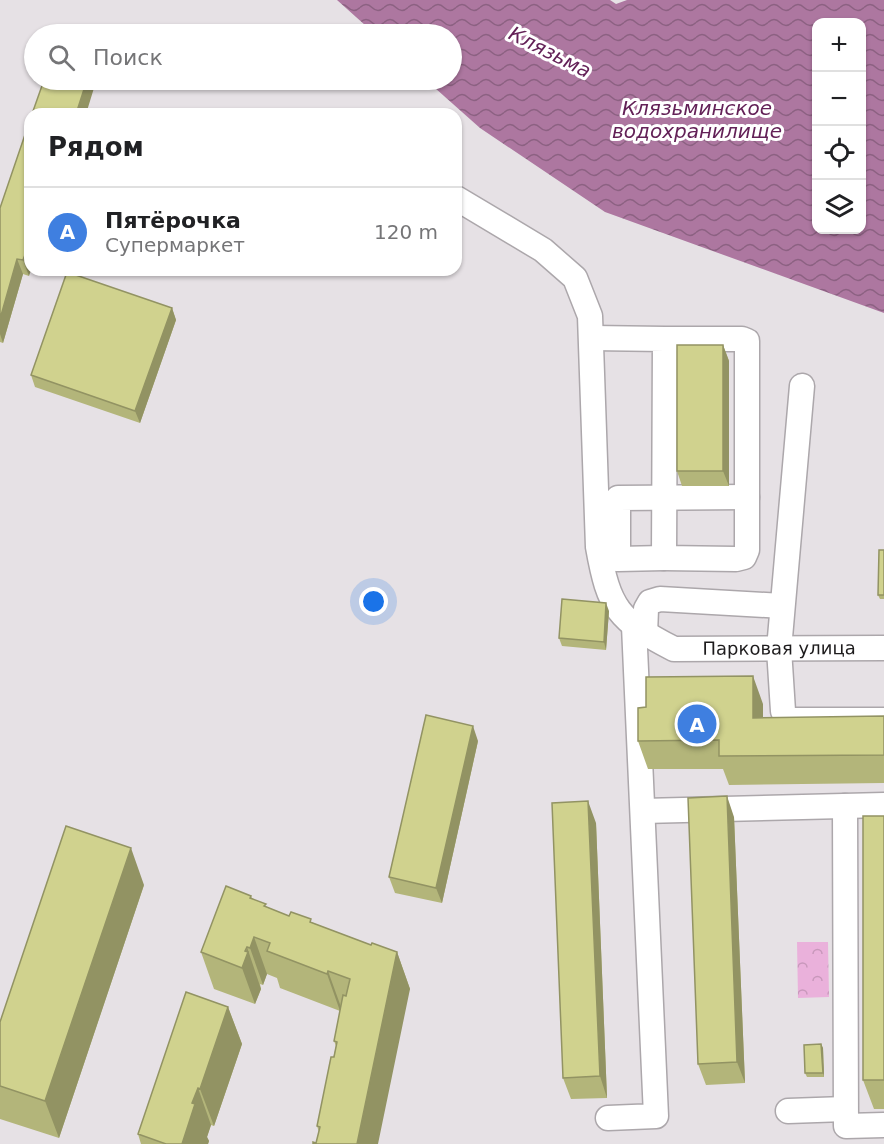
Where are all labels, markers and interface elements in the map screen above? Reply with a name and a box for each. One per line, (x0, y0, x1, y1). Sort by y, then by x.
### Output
map controls (812, 18, 866, 234)
button: + (812, 18, 866, 72)
water label: Клязьма (505, 21, 595, 83)
search box (24, 24, 462, 90)
icon: search (45, 41, 78, 74)
text: Поиск (93, 45, 163, 70)
button: − (812, 72, 866, 126)
water label: Клязьминское водохранилище (612, 96, 782, 143)
button: locate (812, 126, 866, 180)
text: Рядом (48, 132, 144, 162)
button: layers (812, 180, 866, 234)
text: Пятёрочка (105, 208, 241, 233)
text: A (60, 220, 75, 244)
text: 120 m (374, 220, 438, 244)
text: Супермаркет (105, 233, 245, 257)
your location (359, 587, 388, 616)
street label: Парковая улица (702, 637, 856, 659)
pin: A (678, 702, 716, 746)

